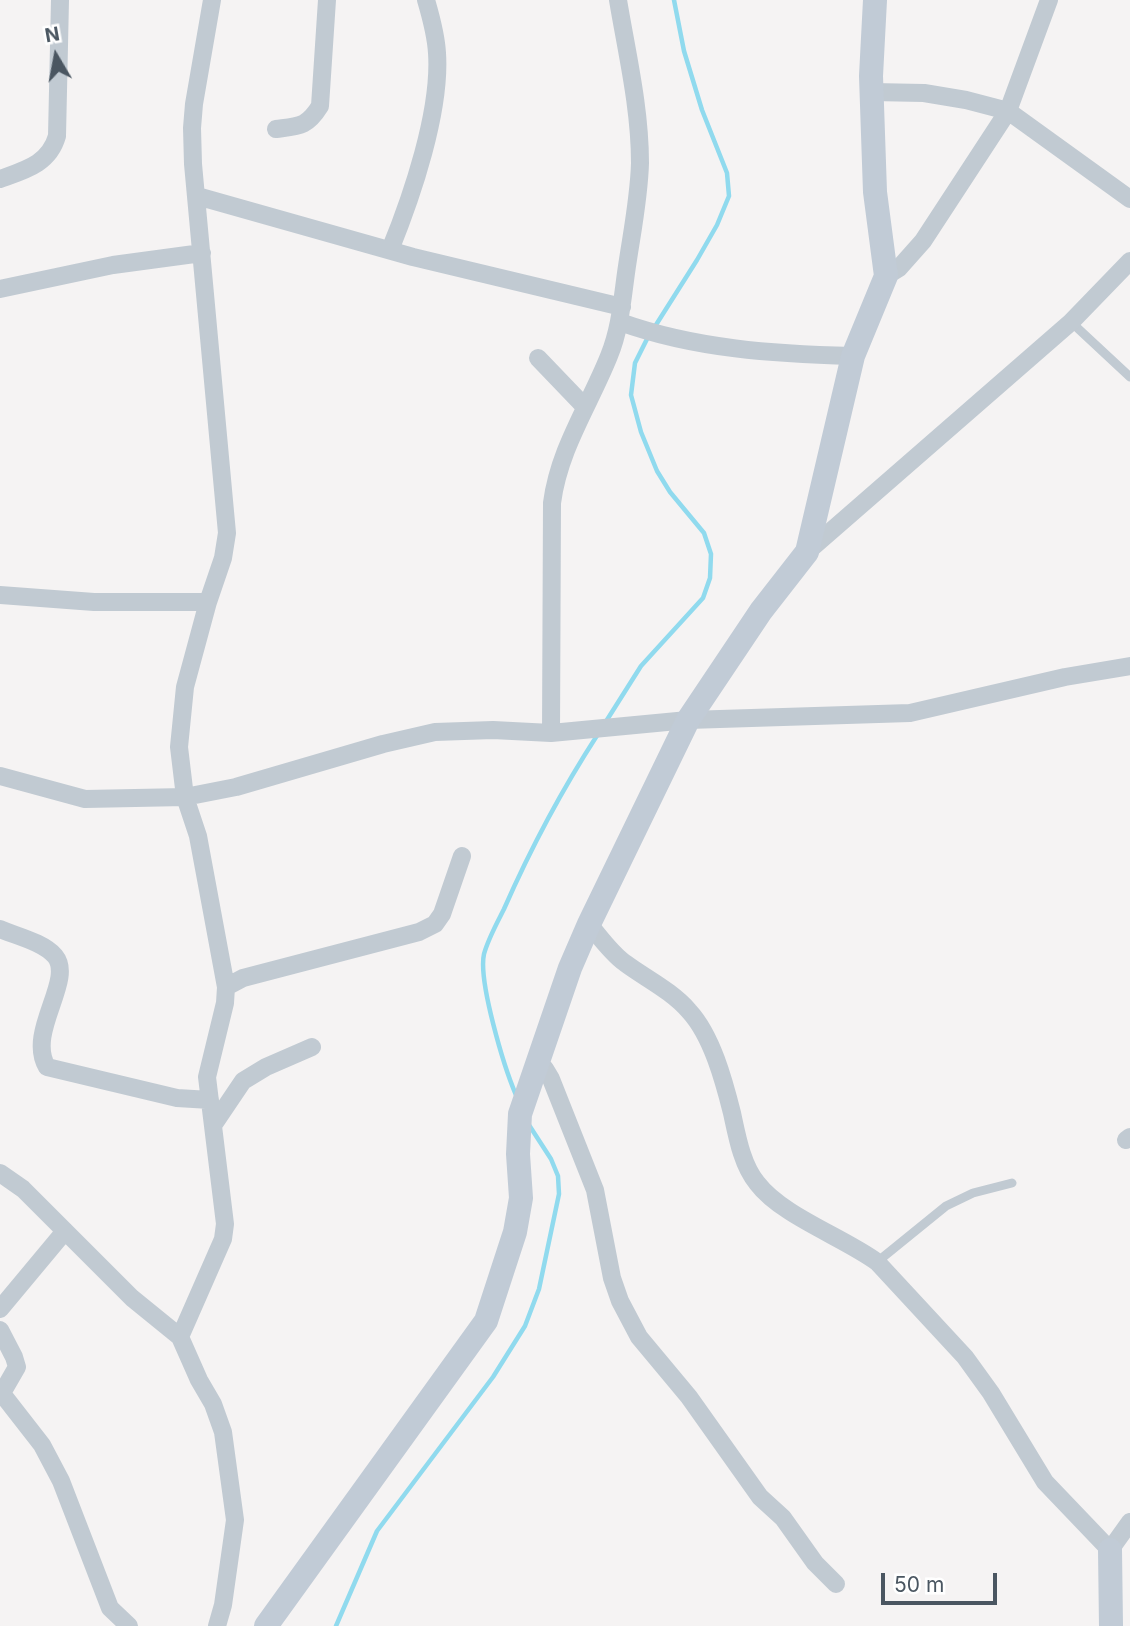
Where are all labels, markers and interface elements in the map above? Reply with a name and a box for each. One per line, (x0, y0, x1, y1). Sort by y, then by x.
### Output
north arrow (21, 21, 91, 91)
text: N (43, 22, 61, 47)
scale bar (885, 1560, 1000, 1604)
text: 50 m (894, 1572, 944, 1597)

